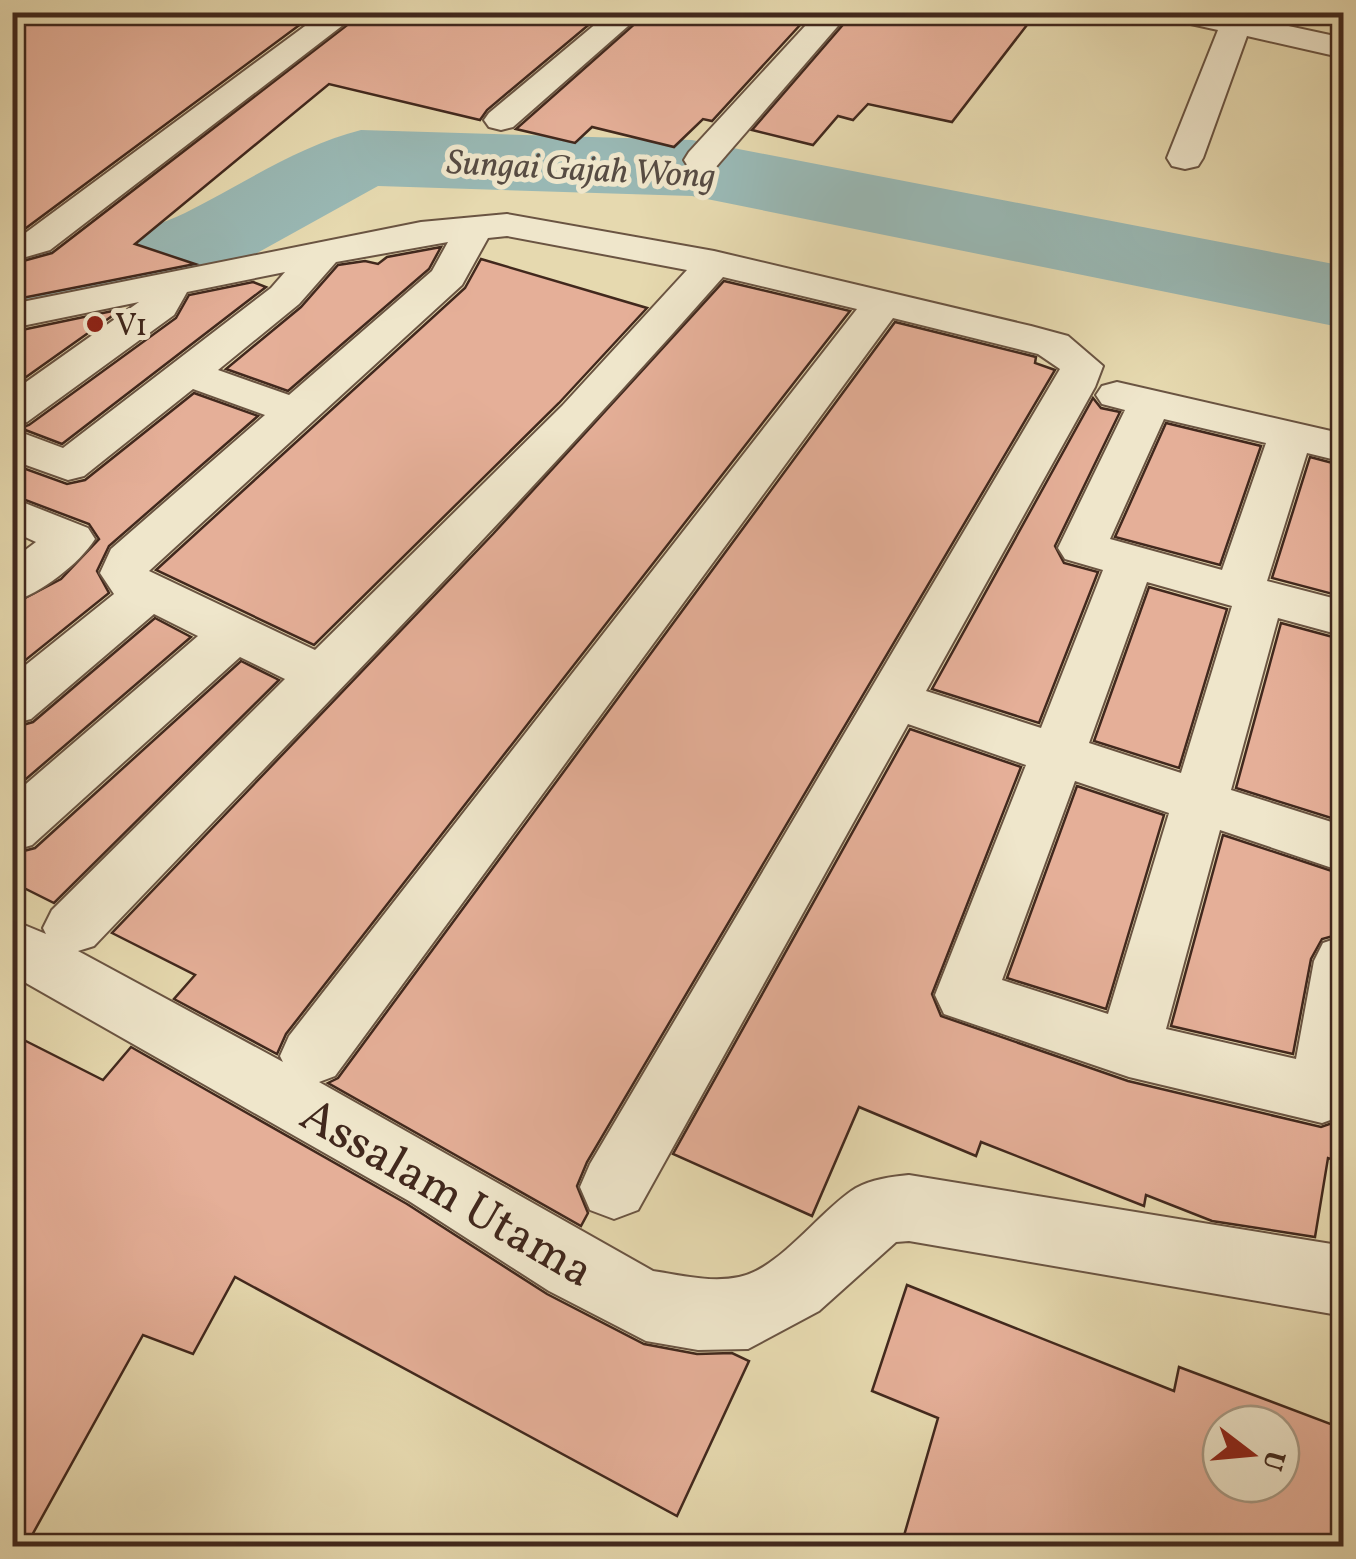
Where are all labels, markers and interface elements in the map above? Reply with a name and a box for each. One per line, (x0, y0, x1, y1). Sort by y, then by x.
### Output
water label: Sungai Gajah Wong (445, 140, 717, 202)
place label: V1 (115, 305, 148, 349)
marker: V1 (84, 313, 106, 335)
street label: Assalam Utama (287, 1084, 605, 1306)
north arrow (1201, 1404, 1301, 1504)
text: U (1251, 1446, 1294, 1475)

